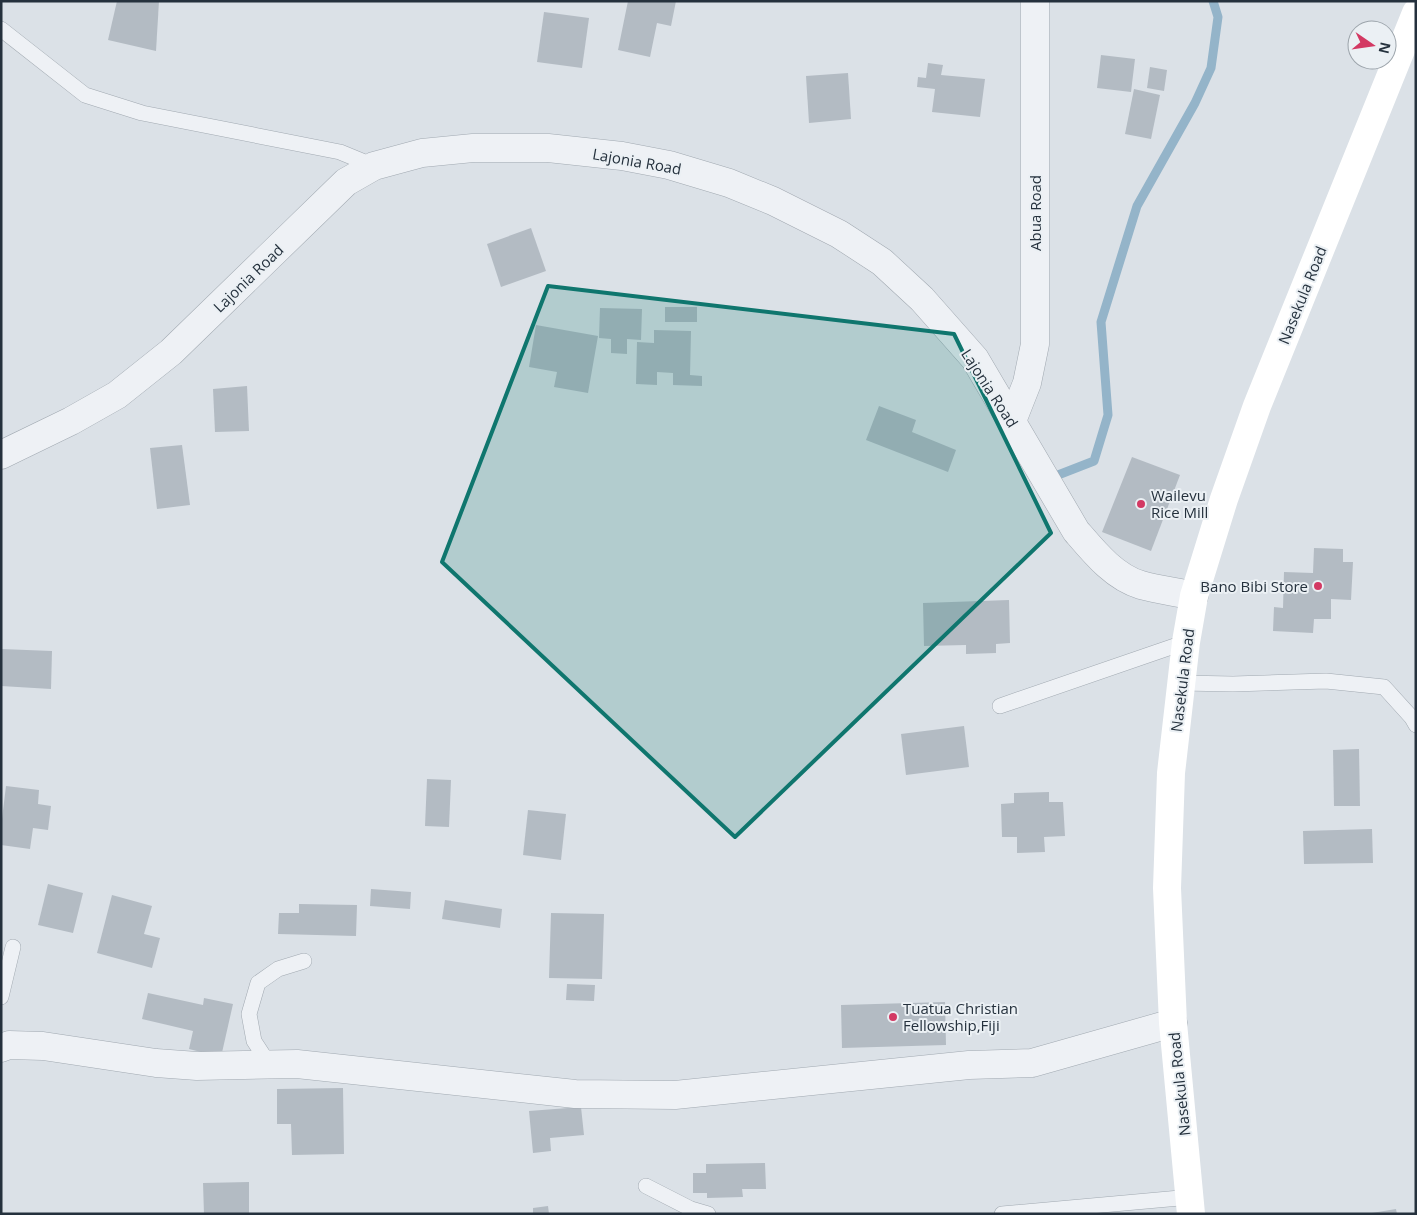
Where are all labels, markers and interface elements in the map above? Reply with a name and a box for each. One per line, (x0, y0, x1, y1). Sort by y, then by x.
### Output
north arrow (1347, 20, 1397, 70)
text: N (1375, 40, 1396, 56)
street label: Lajonia Road (591, 143, 683, 179)
street label: Abua Road (1025, 175, 1045, 251)
street label: Lajonia Road (209, 240, 287, 316)
street label: Nasekula Road (1273, 243, 1331, 347)
street label: Lajonia Road (957, 345, 1023, 431)
place label: Wailevu Rice Mill (1151, 485, 1208, 522)
marker: Wailevu Rice Mill (1135, 498, 1147, 510)
place label: Bano Bibi Store (1200, 576, 1308, 596)
marker: Bano Bibi Store (1312, 580, 1324, 592)
street label: Nasekula Road (1166, 627, 1198, 733)
place label: Tuatua Christian Fellowship,Fiji (903, 998, 1018, 1035)
marker: Tuatua Christian Fellowship,Fiji (887, 1011, 899, 1023)
street label: Nasekula Road (1164, 1031, 1194, 1137)

